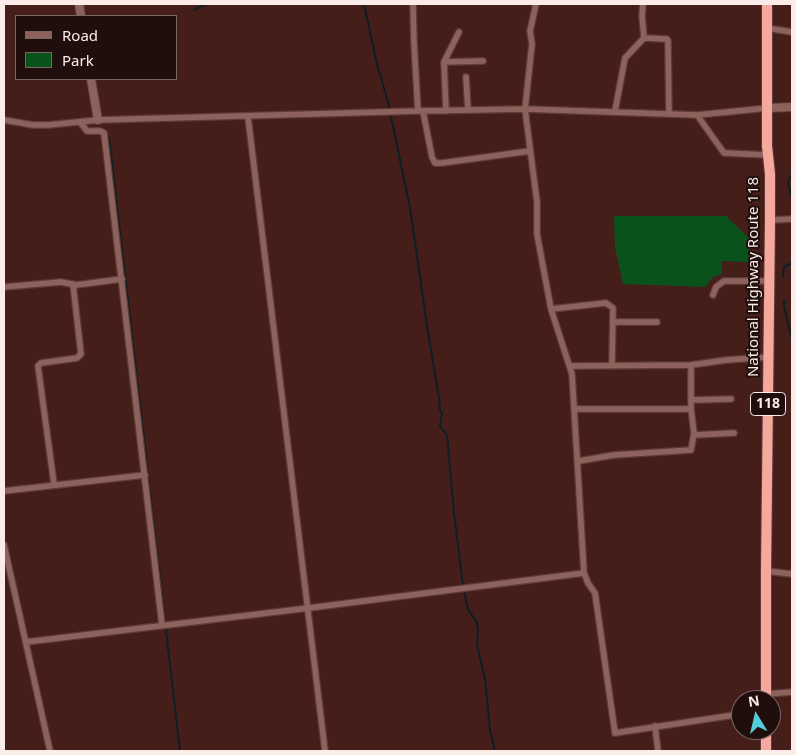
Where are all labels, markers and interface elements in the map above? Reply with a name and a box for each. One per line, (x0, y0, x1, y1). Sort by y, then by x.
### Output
legend (15, 15, 178, 80)
text: Road (62, 25, 98, 45)
text: Park (62, 50, 94, 70)
street label: National Highway Route 118 (745, 177, 763, 377)
road number: 118 (750, 392, 786, 416)
north arrow (731, 690, 781, 740)
text: N (747, 690, 761, 711)

